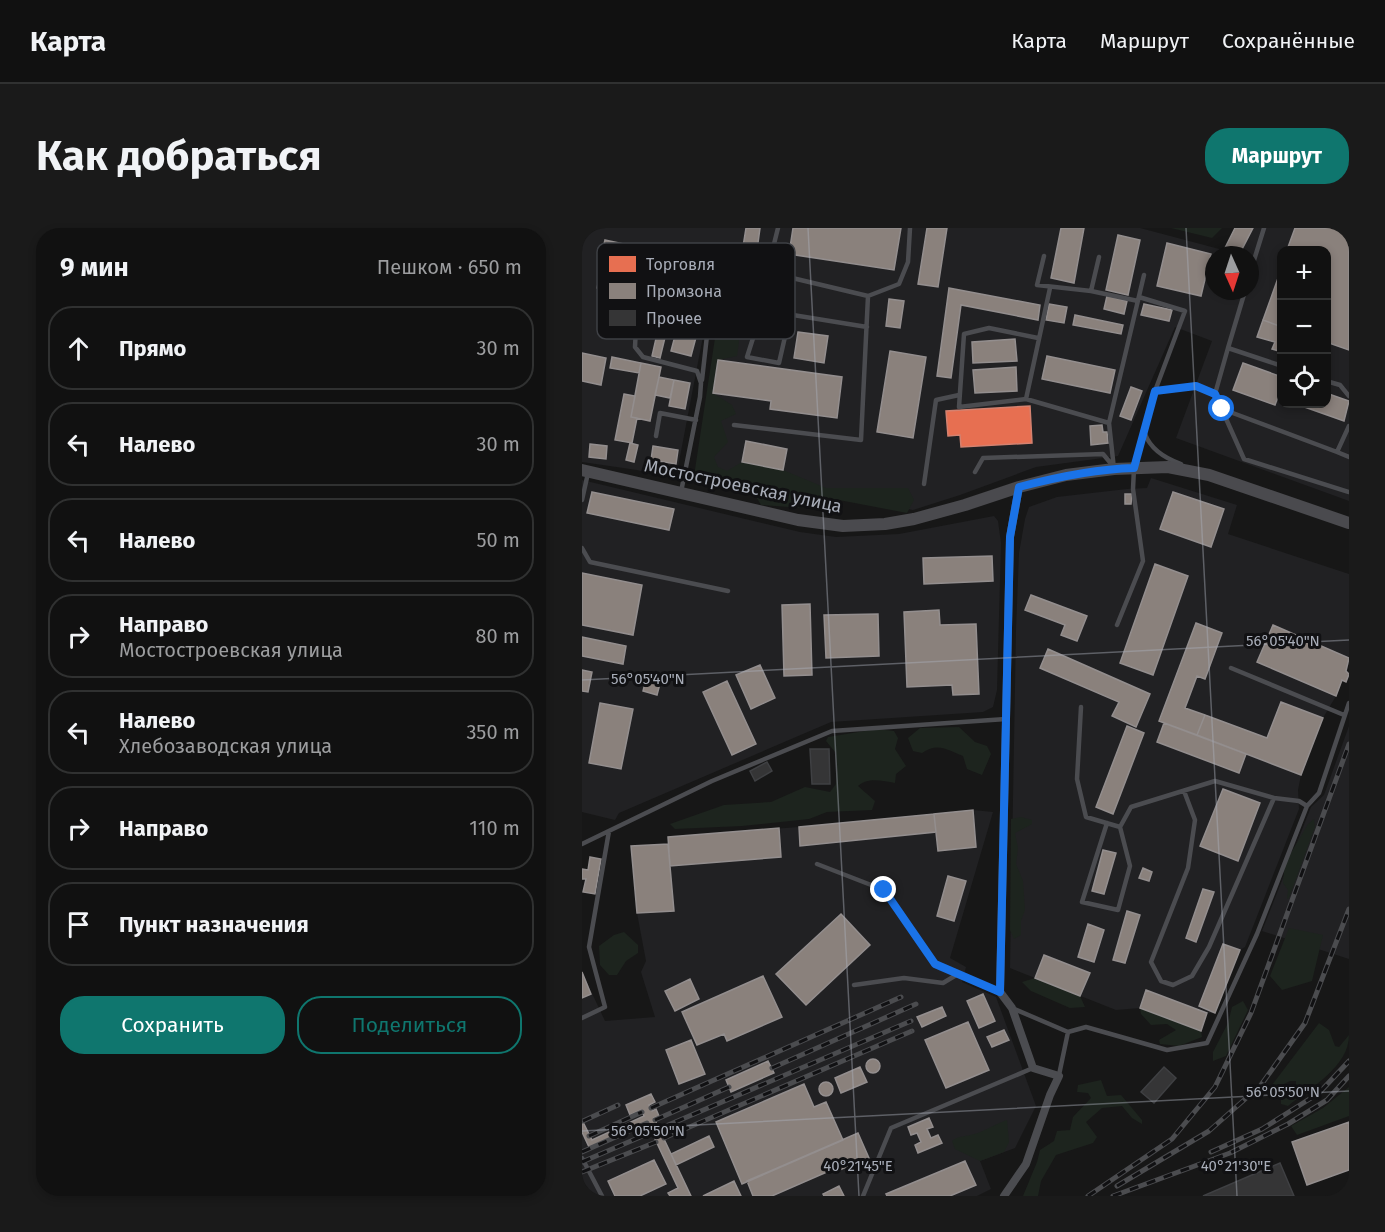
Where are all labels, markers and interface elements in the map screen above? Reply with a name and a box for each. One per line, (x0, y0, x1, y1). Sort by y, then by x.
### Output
text: Карта (30, 25, 106, 58)
text: Карта (1011, 28, 1067, 54)
text: Маршрут (1100, 28, 1189, 54)
text: Сохранённые (1222, 28, 1355, 54)
button: Маршрут (1205, 128, 1349, 184)
text: Как добраться (36, 131, 322, 181)
legend (597, 243, 795, 339)
north arrow (1205, 246, 1259, 300)
map controls (1277, 246, 1331, 408)
button: + (1277, 246, 1331, 300)
text: 9 мин (60, 252, 129, 283)
text: Пешком · 650 m (377, 255, 522, 279)
text: Торговля (646, 255, 715, 274)
text: Промзона (646, 282, 722, 301)
button: − (1277, 300, 1331, 354)
text: Прочее (646, 309, 702, 328)
icon: ahead (62, 332, 95, 365)
text: Прямо (119, 335, 186, 362)
text: 30 m (476, 336, 520, 360)
button: locate (1277, 354, 1331, 408)
route start (1208, 395, 1234, 421)
icon: left (62, 428, 95, 461)
text: Налево (119, 431, 195, 458)
text: 30 m (476, 432, 520, 456)
street label: Мостостроевская улица (642, 454, 844, 518)
icon: left (62, 524, 95, 557)
text: Налево (119, 527, 195, 554)
text: 50 m (476, 528, 520, 552)
text: Направо (119, 611, 208, 638)
icon: right (62, 620, 95, 653)
text: 80 m (475, 624, 520, 648)
text: 56°05'40"N (1246, 632, 1320, 650)
text: Мостостроевская улица (119, 638, 343, 662)
text: 56°05'40"N (611, 670, 685, 688)
text: Налево (119, 707, 195, 734)
icon: left (62, 716, 95, 749)
text: 350 m (466, 720, 520, 744)
text: Хлебозаводская улица (119, 734, 332, 758)
icon: right (62, 812, 95, 845)
text: Направо (119, 815, 208, 842)
text: 110 m (469, 816, 520, 840)
route end (870, 876, 896, 902)
icon: arrive (62, 908, 95, 941)
text: Пункт назначения (119, 911, 309, 938)
button: Сохранить (60, 996, 285, 1054)
button: Поделиться (297, 996, 522, 1054)
text: 56°05'50"N (1246, 1083, 1320, 1101)
text: 56°05'50"N (611, 1122, 685, 1140)
text: 40°21'45"E (823, 1157, 893, 1175)
text: 40°21'30"E (1201, 1157, 1271, 1175)

